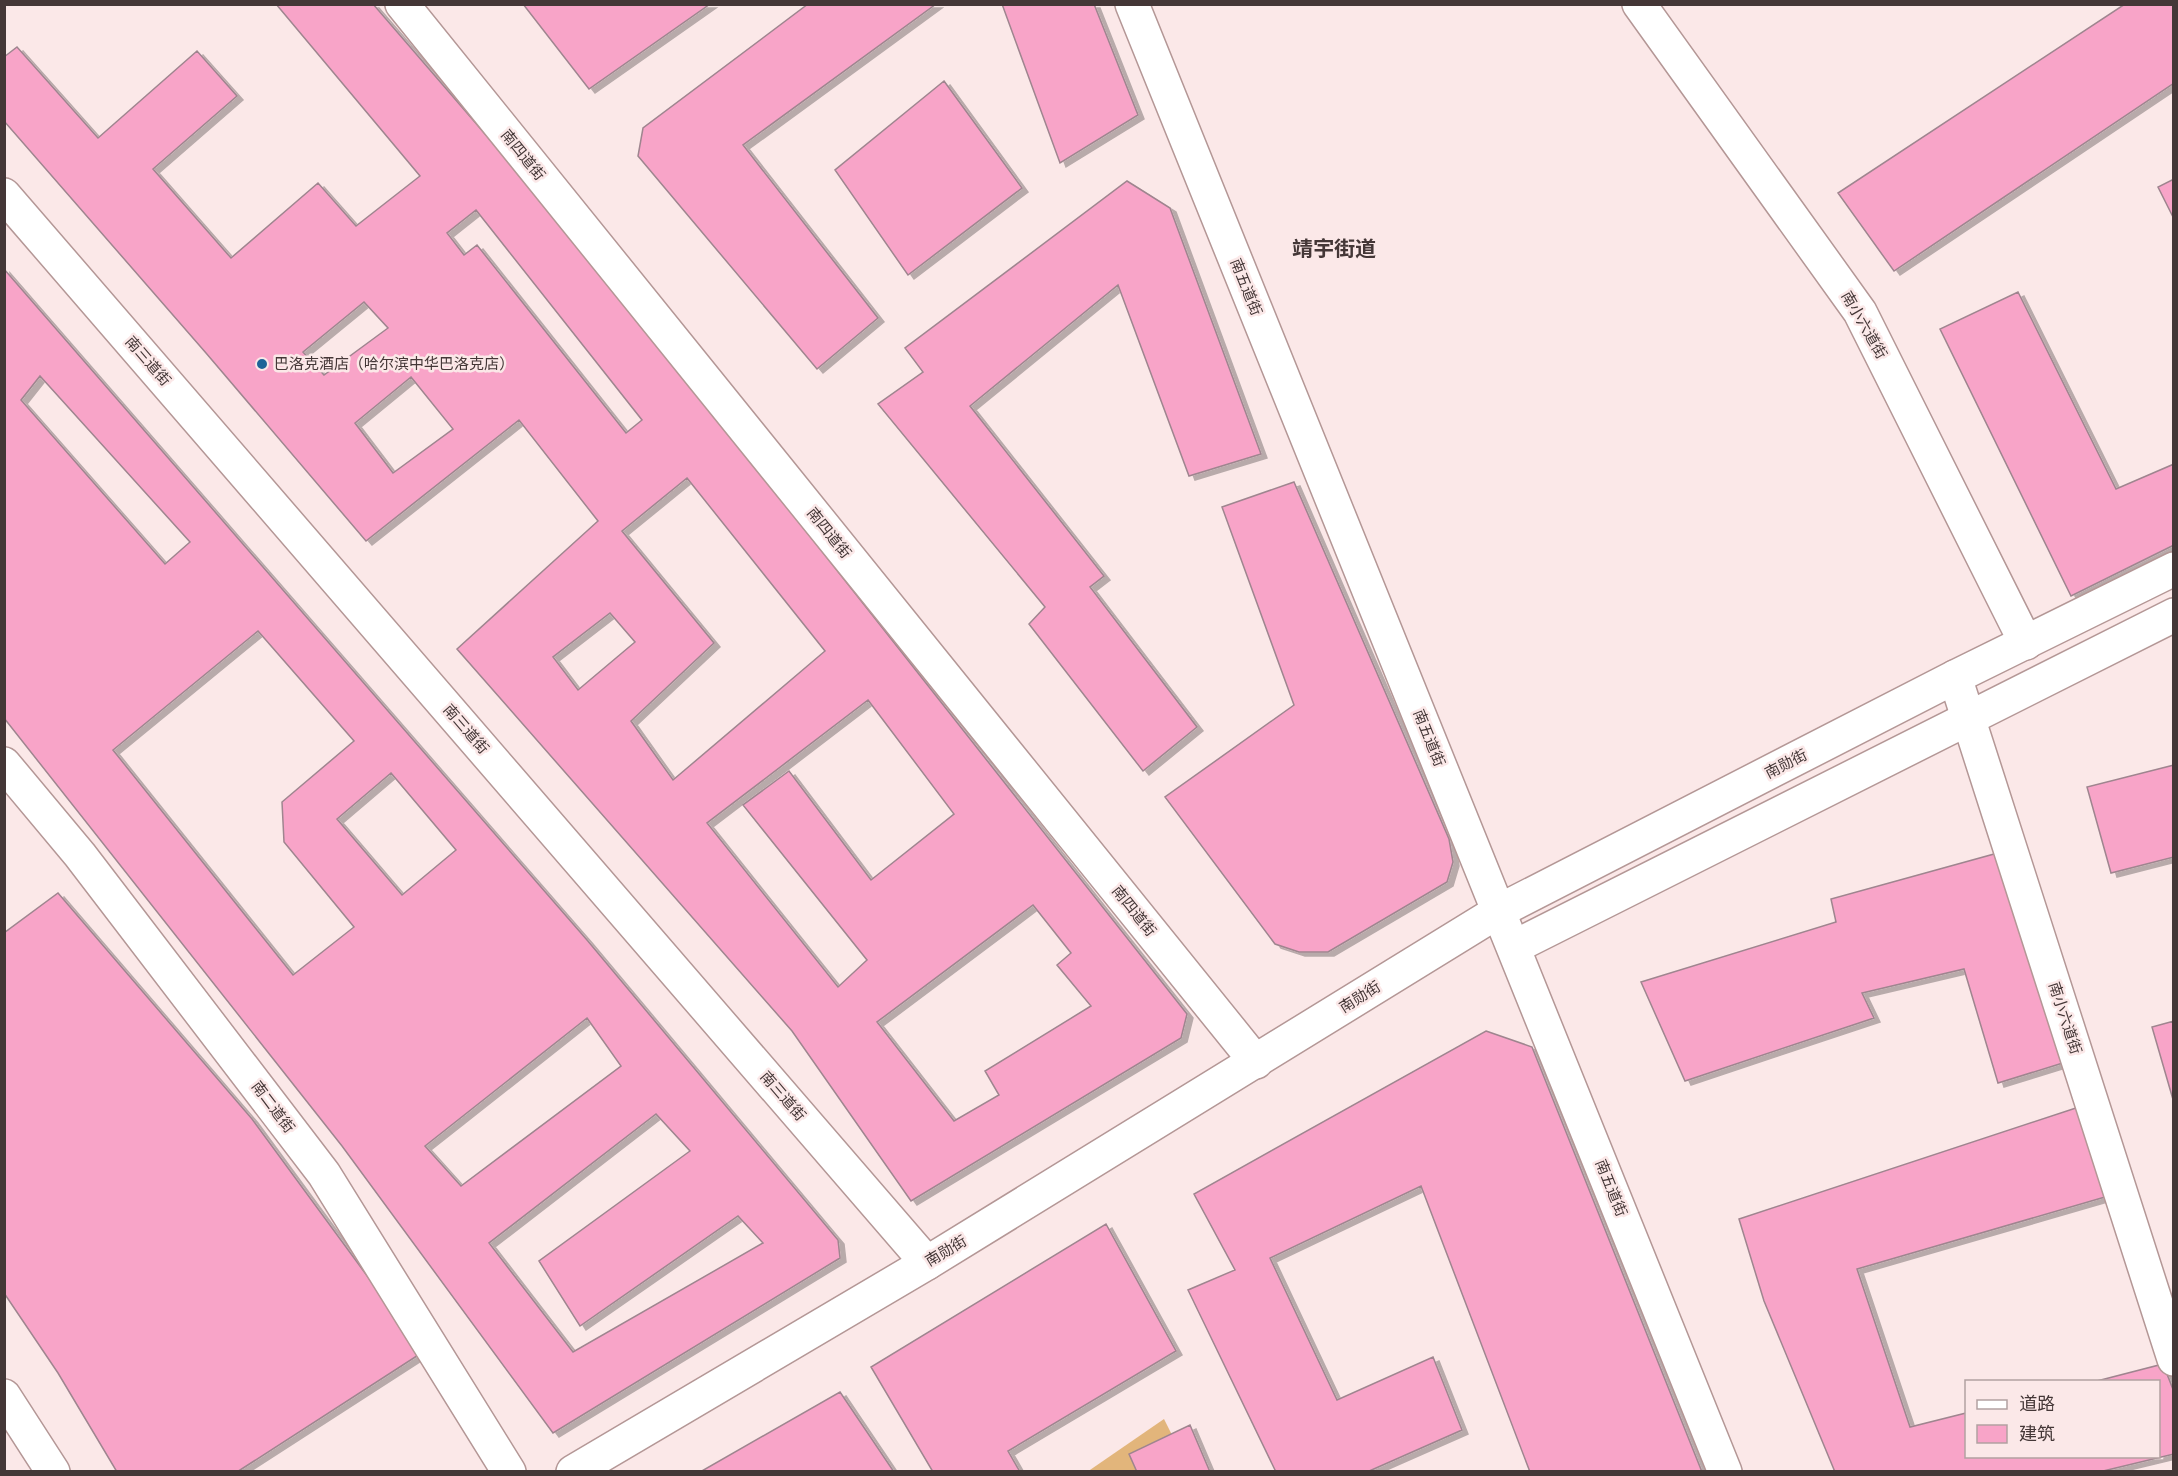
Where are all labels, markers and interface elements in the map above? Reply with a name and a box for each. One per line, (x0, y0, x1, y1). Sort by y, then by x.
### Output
street label: 南四道街 (497, 125, 550, 184)
district label: 靖宇街道 (1292, 236, 1376, 261)
street label: 南五道街 (1226, 255, 1267, 318)
street label: 南小六道街 (1837, 288, 1891, 362)
street label: 南三道街 (122, 332, 175, 390)
place label: 巴洛克酒店（哈尔滨中华巴洛克店） (274, 354, 514, 373)
marker: 巴洛克酒店（哈尔滨中华巴洛克店） (255, 357, 269, 371)
street label: 南四道街 (803, 503, 856, 562)
street label: 南三道街 (440, 700, 493, 758)
street label: 南五道街 (1409, 706, 1450, 769)
street label: 南勋街 (1761, 745, 1810, 782)
street label: 南四道街 (1108, 881, 1161, 940)
street label: 南勋街 (1336, 977, 1384, 1017)
street label: 南小六道街 (2045, 979, 2086, 1056)
street label: 南三道街 (757, 1067, 810, 1125)
street label: 南二道街 (248, 1077, 299, 1136)
street label: 南五道街 (1591, 1156, 1632, 1219)
street label: 南勋街 (922, 1231, 970, 1270)
legend (1965, 1380, 2160, 1458)
text: 道路 (2019, 1393, 2055, 1415)
text: 建筑 (2019, 1423, 2055, 1445)

